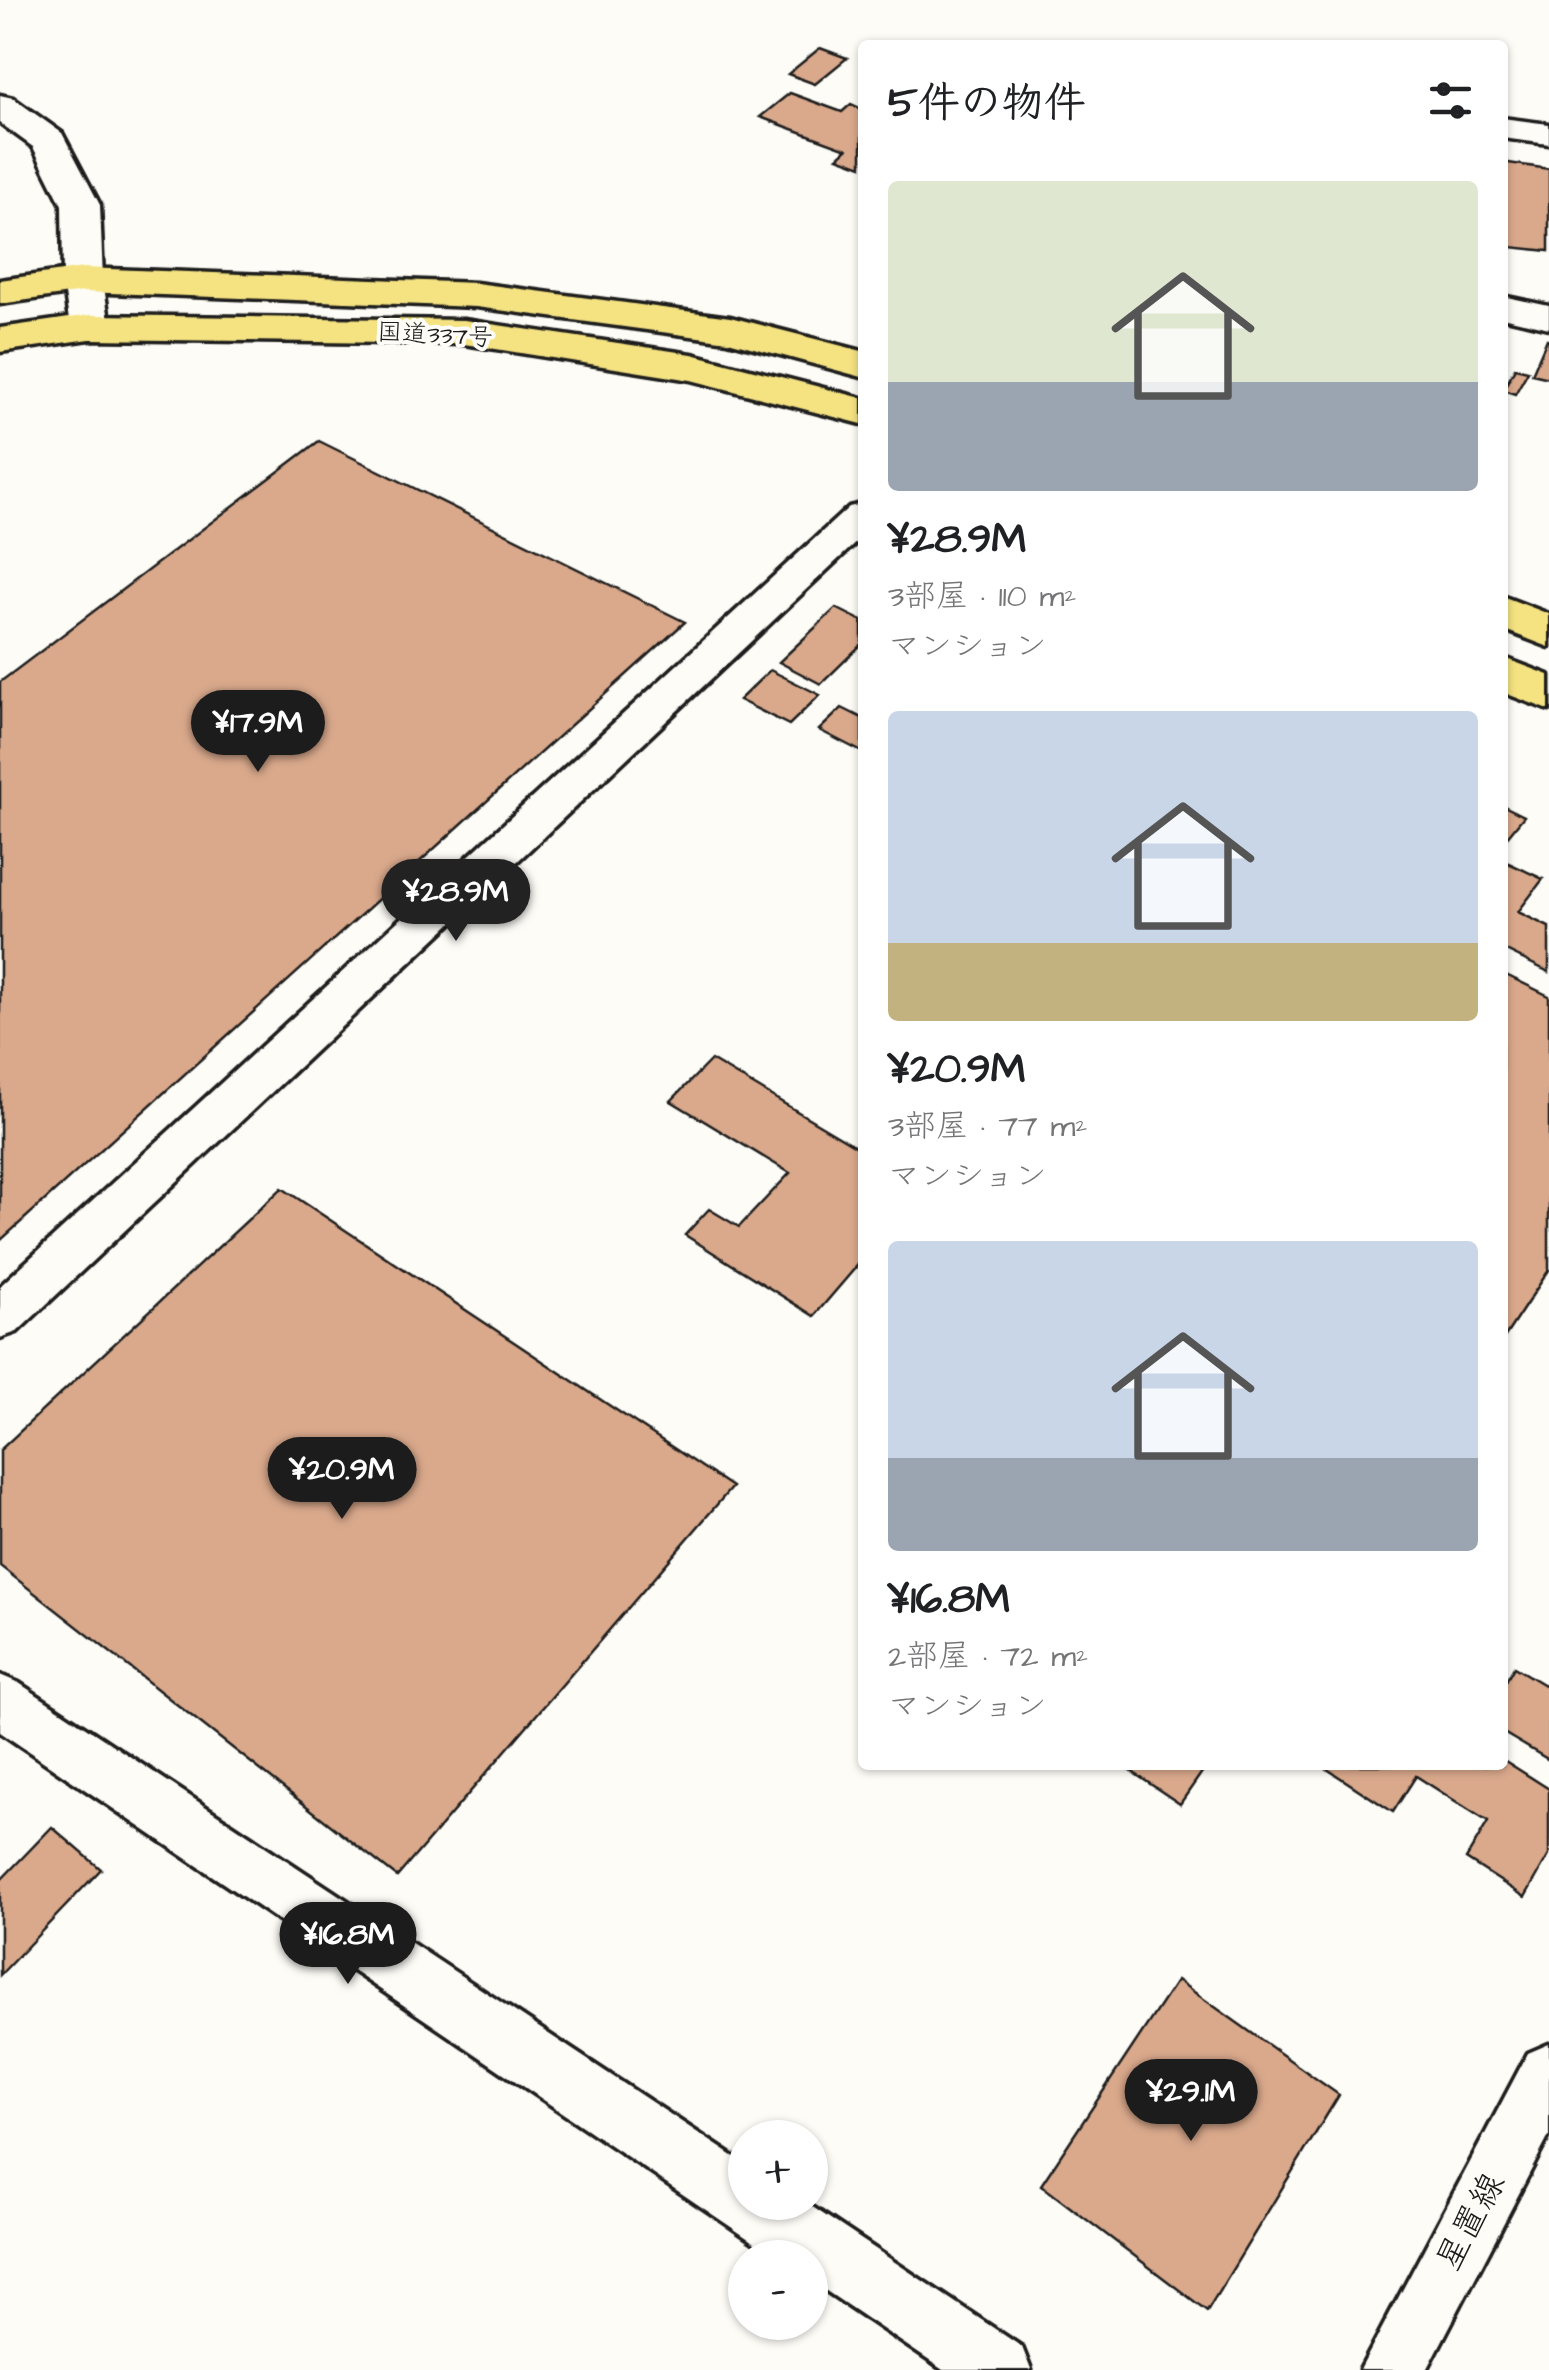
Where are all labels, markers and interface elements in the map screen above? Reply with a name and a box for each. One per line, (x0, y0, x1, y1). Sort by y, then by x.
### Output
icon: filters (1423, 73, 1478, 128)
text: 5件の物件 (888, 75, 1086, 133)
icon: home (1093, 246, 1273, 426)
street label: 国道337号 (376, 314, 494, 356)
text: ¥28.9M (888, 511, 1026, 569)
text: 3部屋 · 110 m² (888, 574, 1077, 619)
text: マンション (888, 624, 1047, 669)
pin: ¥17.9M (177, 690, 339, 775)
text: ¥17.9M (213, 700, 303, 745)
icon: home (1093, 776, 1273, 956)
pin: ¥28.9M (375, 859, 537, 944)
text: ¥28.9M (403, 869, 509, 914)
text: ¥20.9M (888, 1041, 1026, 1099)
text: 3部屋 · 77 m² (888, 1104, 1088, 1149)
text: マンション (888, 1154, 1047, 1199)
icon: home (1093, 1306, 1273, 1486)
pin: ¥20.9M (261, 1437, 423, 1522)
text: ¥20.9M (290, 1447, 394, 1492)
text: ¥16.8M (888, 1571, 1010, 1629)
text: 2部屋 · 72 m² (888, 1634, 1088, 1679)
text: マンション (888, 1684, 1047, 1729)
pin: ¥16.8M (267, 1902, 429, 1987)
text: ¥16.8M (302, 1912, 394, 1957)
pin: ¥29.1M (1110, 2059, 1272, 2144)
text: ¥29.1M (1147, 2069, 1235, 2114)
map controls (728, 2120, 828, 2340)
button: + (728, 2120, 828, 2220)
street label: 星置線 (1425, 2164, 1517, 2280)
button: − (728, 2240, 828, 2340)

